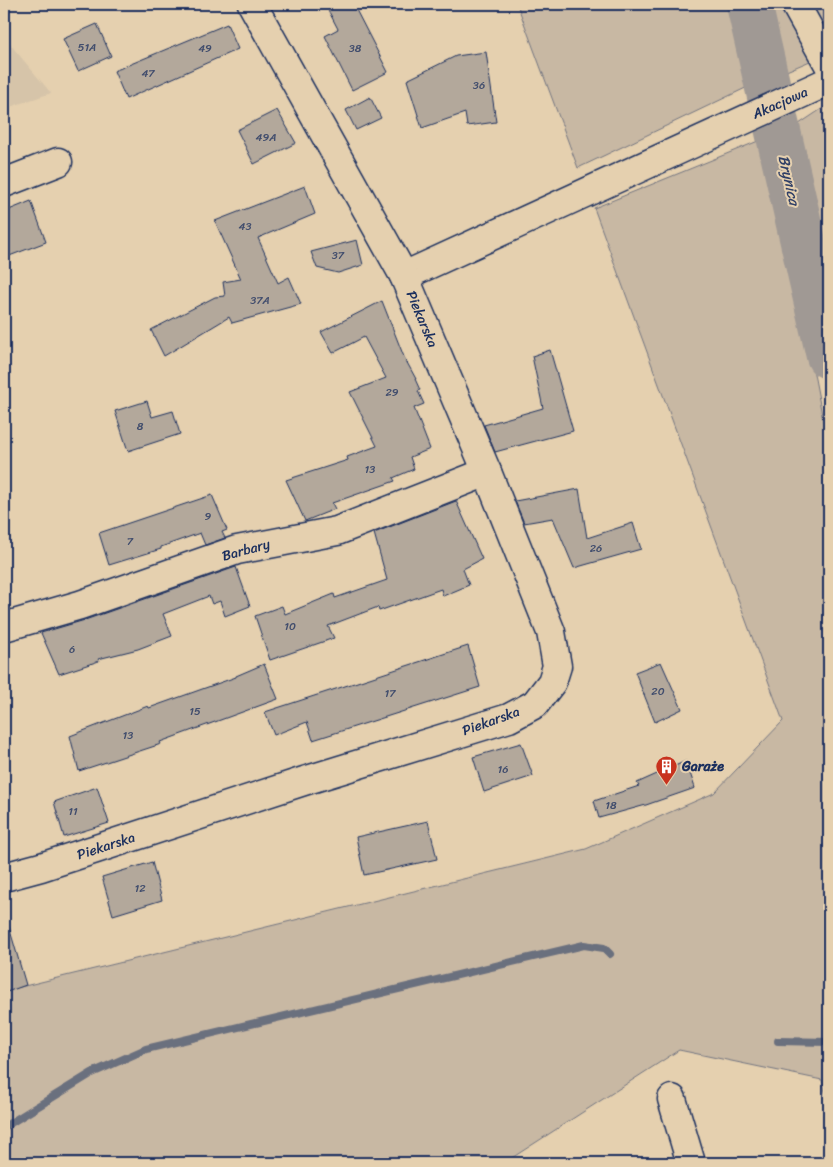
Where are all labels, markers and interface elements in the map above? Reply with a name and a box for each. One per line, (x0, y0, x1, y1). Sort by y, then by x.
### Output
house number: 51A (78, 38, 96, 57)
house number: 49 (198, 39, 212, 58)
house number: 38 (349, 39, 362, 58)
house number: 47 (141, 64, 155, 83)
house number: 36 (473, 76, 485, 95)
street label: Akacjowa (747, 80, 812, 127)
house number: 49A (256, 128, 276, 147)
water label: Brynica (771, 152, 808, 210)
house number: 43 (239, 217, 251, 236)
house number: 37 (332, 246, 345, 265)
street label: Piekarska (399, 287, 445, 351)
house number: 37A (250, 291, 270, 310)
house number: 29 (385, 383, 399, 402)
house number: 8 (137, 417, 144, 436)
house number: 13 (365, 460, 375, 479)
house number: 9 (205, 507, 212, 526)
street label: Barbary (219, 531, 274, 568)
house number: 7 (127, 532, 134, 551)
house number: 26 (590, 539, 602, 558)
house number: 10 (284, 617, 296, 636)
house number: 6 (69, 640, 75, 659)
house number: 20 (651, 682, 665, 701)
house number: 17 (385, 684, 396, 703)
street label: Piekarska (459, 699, 523, 743)
house number: 15 (189, 702, 201, 721)
house number: 13 (123, 726, 133, 745)
building icon: Garaże (654, 754, 678, 785)
place label: Garaże (681, 754, 724, 779)
house number: 16 (498, 760, 508, 779)
house number: 18 (605, 796, 617, 815)
house number: 11 (68, 802, 78, 821)
street label: Piekarska (74, 825, 138, 867)
house number: 12 (134, 879, 146, 898)

